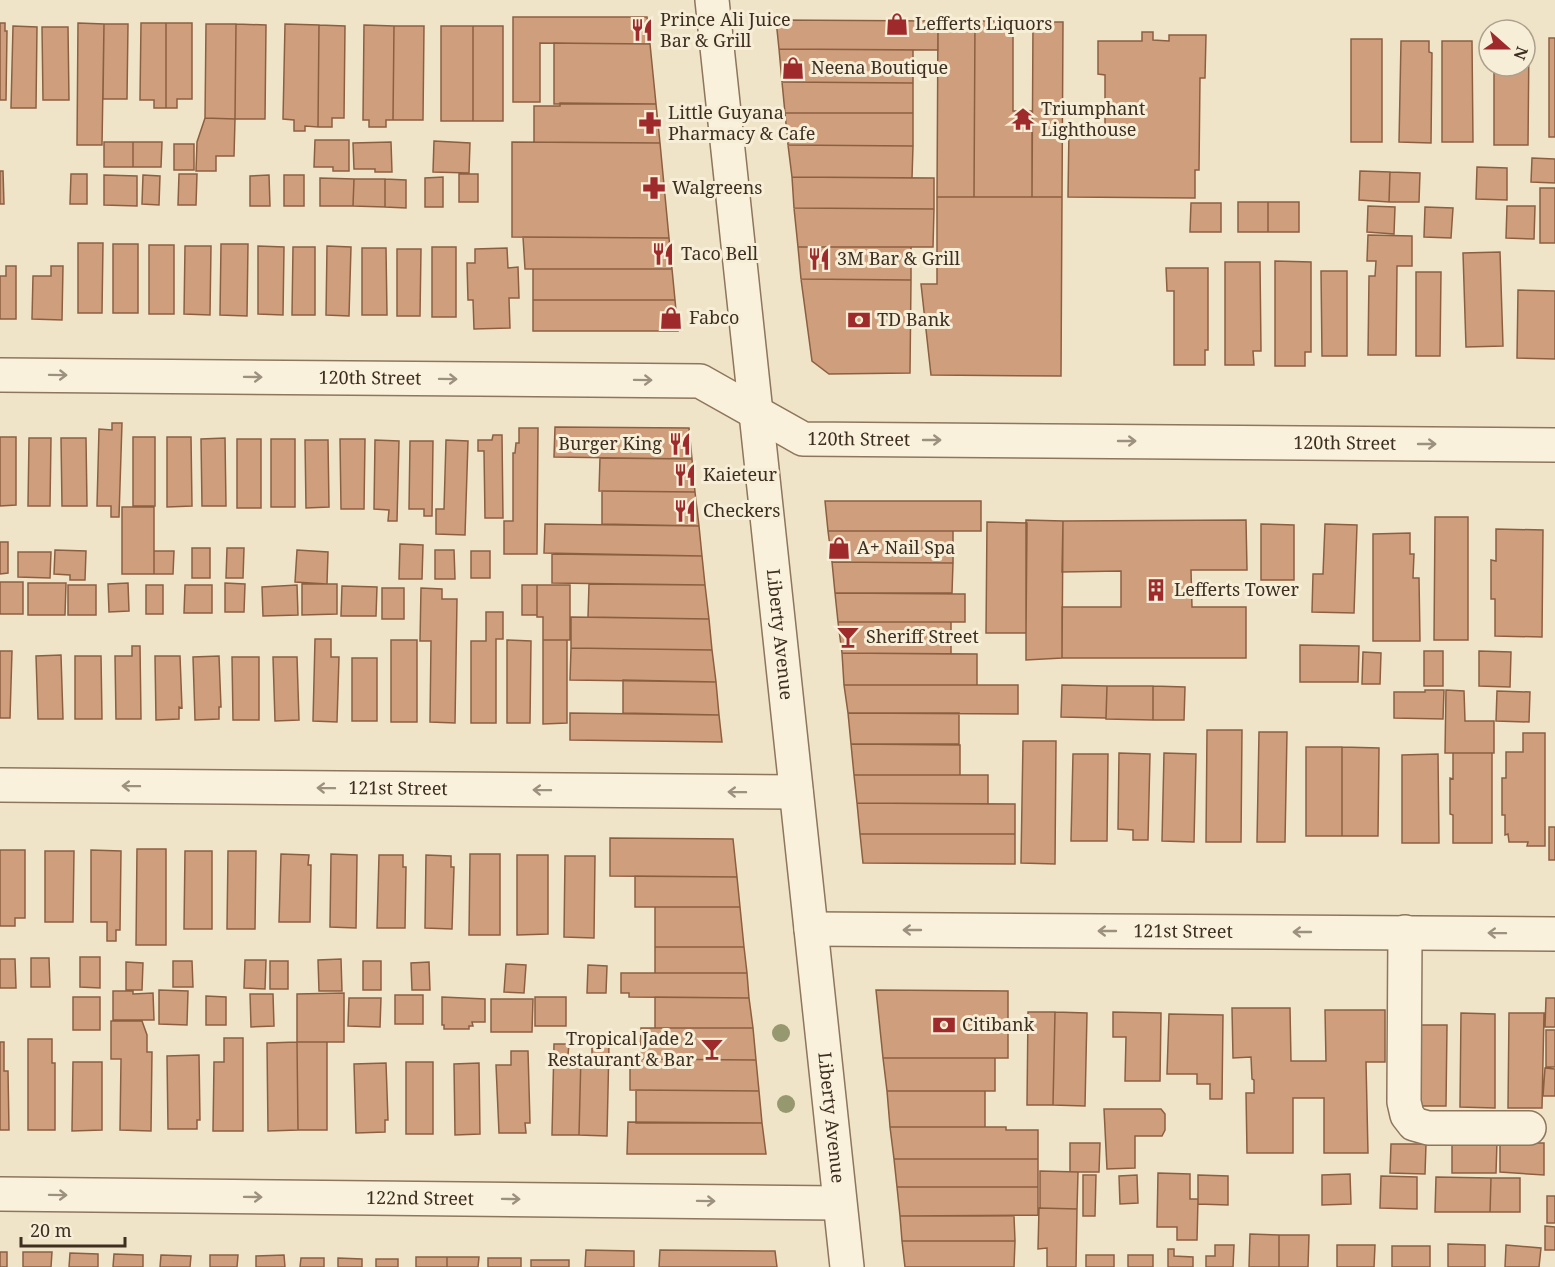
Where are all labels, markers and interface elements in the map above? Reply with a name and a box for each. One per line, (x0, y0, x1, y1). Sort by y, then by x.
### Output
place label: Prince Ali Juice Bar & Grill (660, 7, 791, 52)
shop icon: Lefferts Liquors (884, 11, 910, 37)
place label: Lefferts Liquors (915, 11, 1052, 35)
restaurant icon: Prince Ali Juice Bar & Grill (629, 17, 655, 43)
north arrow (1477, 18, 1537, 78)
text: N (1508, 44, 1534, 64)
shop icon: Neena Boutique (780, 55, 806, 81)
place label: Neena Boutique (811, 55, 948, 79)
place label: Triumphant Lighthouse (1041, 96, 1145, 141)
place label: Little Guyana Pharmacy & Cafe (668, 100, 815, 145)
temple icon: Triumphant Lighthouse (1010, 106, 1036, 132)
pharmacy icon: Little Guyana Pharmacy & Cafe (637, 110, 663, 136)
pharmacy icon: Walgreens (641, 175, 667, 201)
place label: Walgreens (672, 175, 762, 199)
restaurant icon: Taco Bell (650, 241, 676, 267)
place label: Taco Bell (681, 241, 759, 265)
restaurant icon: 3M Bar & Grill (806, 246, 832, 272)
place label: 3M Bar & Grill (837, 246, 960, 270)
shop icon: Fabco (658, 305, 684, 331)
place label: Fabco (689, 305, 739, 329)
bank icon: TD Bank (846, 307, 872, 333)
place label: TD Bank (877, 307, 950, 331)
street label: 120th Street (318, 365, 422, 390)
one-way arrow (48, 369, 68, 381)
one-way arrow (243, 371, 263, 383)
one-way arrow (438, 373, 458, 384)
one-way arrow (633, 374, 653, 386)
street label: 120th Street (807, 426, 910, 451)
street label: 120th Street (1293, 430, 1396, 455)
place label: Burger King (558, 431, 662, 455)
restaurant icon: Burger King (667, 431, 693, 457)
one-way arrow (921, 434, 941, 446)
one-way arrow (1116, 435, 1136, 447)
one-way arrow (1416, 438, 1436, 450)
restaurant icon: Kaieteur (672, 462, 698, 488)
place label: Kaieteur (703, 462, 778, 486)
restaurant icon: Checkers (672, 498, 698, 524)
place label: Checkers (703, 498, 780, 522)
shop icon: A+ Nail Spa (826, 535, 852, 561)
place label: A+ Nail Spa (857, 535, 955, 559)
street label: Liberty Avenue (762, 568, 800, 701)
building icon: Lefferts Tower (1143, 577, 1169, 603)
place label: Lefferts Tower (1174, 577, 1299, 601)
bar icon: Sheriff Street (835, 624, 861, 650)
place label: Sheriff Street (866, 624, 979, 648)
street label: 121st Street (348, 775, 448, 800)
one-way arrow (122, 780, 142, 792)
one-way arrow (317, 782, 337, 794)
one-way arrow (533, 784, 553, 796)
one-way arrow (728, 786, 748, 798)
street label: 121st Street (1133, 918, 1233, 943)
one-way arrow (902, 924, 922, 936)
one-way arrow (1097, 925, 1117, 937)
one-way arrow (1292, 926, 1312, 938)
one-way arrow (1487, 927, 1507, 939)
bank icon: Citibank (931, 1012, 957, 1038)
place label: Citibank (962, 1012, 1035, 1036)
place label: Tropical Jade 2 Restaurant & Bar (547, 1026, 695, 1071)
bar icon: Tropical Jade 2 Restaurant & Bar (699, 1036, 725, 1062)
street label: Liberty Avenue (813, 1051, 851, 1184)
street label: 122nd Street (366, 1185, 474, 1210)
one-way arrow (48, 1189, 68, 1200)
one-way arrow (243, 1191, 263, 1202)
one-way arrow (501, 1193, 521, 1205)
one-way arrow (696, 1195, 716, 1207)
scale bar (21, 1210, 124, 1248)
text: 20 m (30, 1218, 72, 1242)

